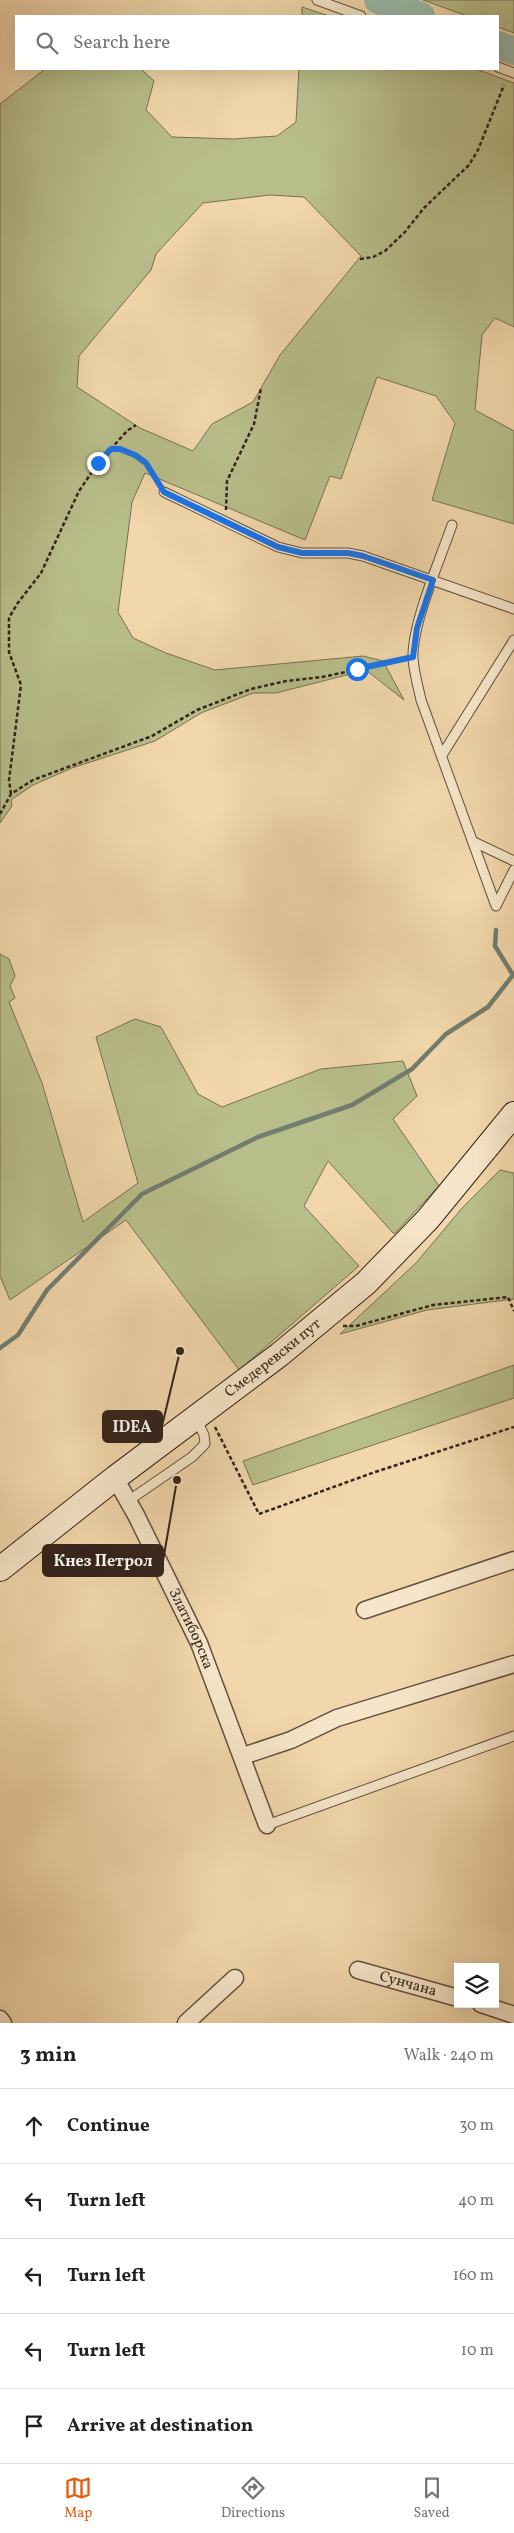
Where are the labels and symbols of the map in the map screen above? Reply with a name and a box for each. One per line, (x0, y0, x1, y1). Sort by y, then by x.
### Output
route end (87, 452, 110, 475)
route start (346, 658, 369, 681)
street label: Смедеревски пут (220, 1313, 326, 1403)
callout: IDEA (103, 1411, 162, 1442)
text: IDEA (112, 1417, 152, 1439)
callout: Кнез Петрол (43, 1545, 163, 1576)
text: Кнез Петрол (53, 1551, 153, 1573)
street label: Златиборска (163, 1585, 218, 1672)
street label: Сунчана (377, 1966, 439, 2002)

